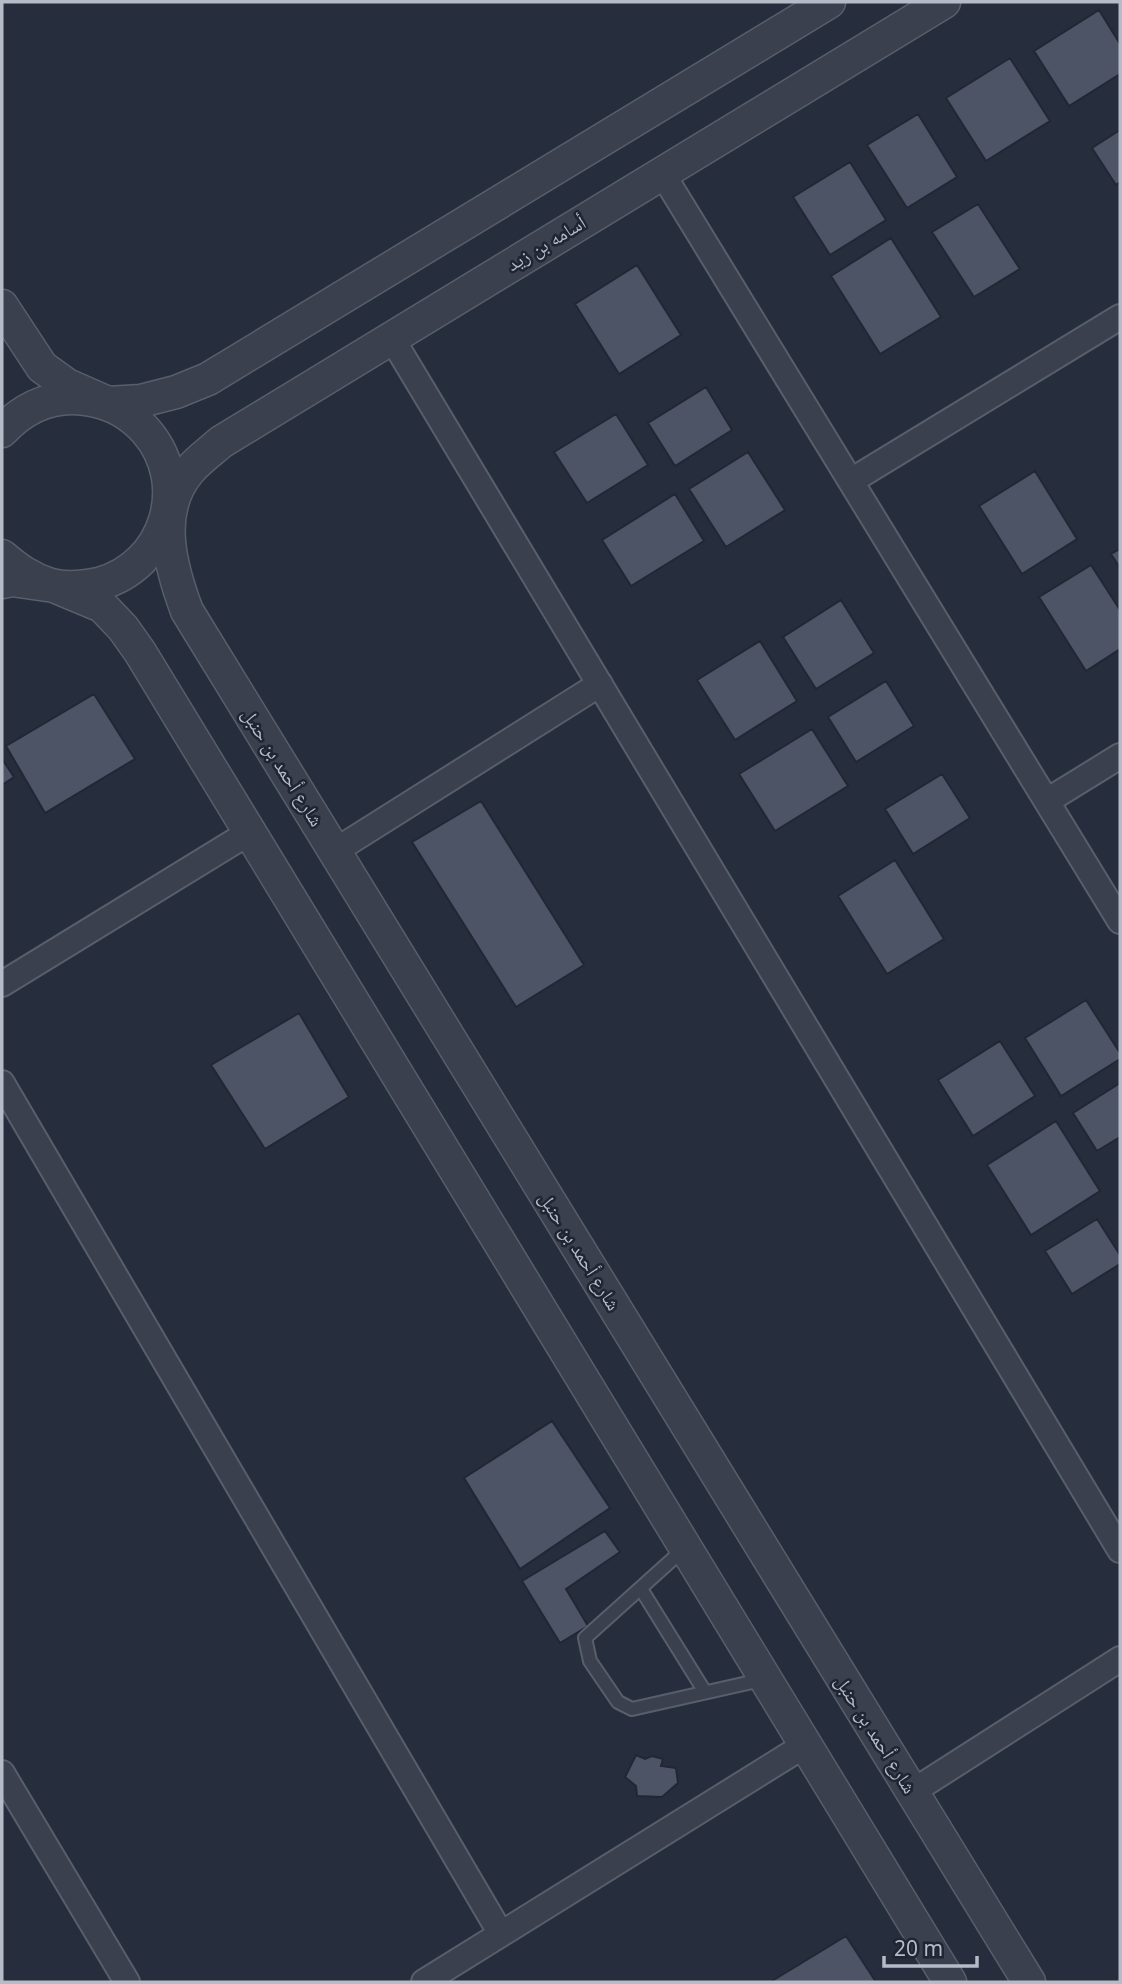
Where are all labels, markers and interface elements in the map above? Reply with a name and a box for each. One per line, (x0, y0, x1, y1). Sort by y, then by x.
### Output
street label: أسامه بن زيد (502, 209, 590, 277)
street label: شارع أحمد بن حنبل (236, 703, 330, 831)
street label: شارع أحمد بن حنبل (533, 1187, 627, 1315)
street label: شارع أحمد بن حنبل (829, 1670, 923, 1798)
scale bar (884, 1924, 977, 1968)
text: 20 m (894, 1934, 943, 1962)

